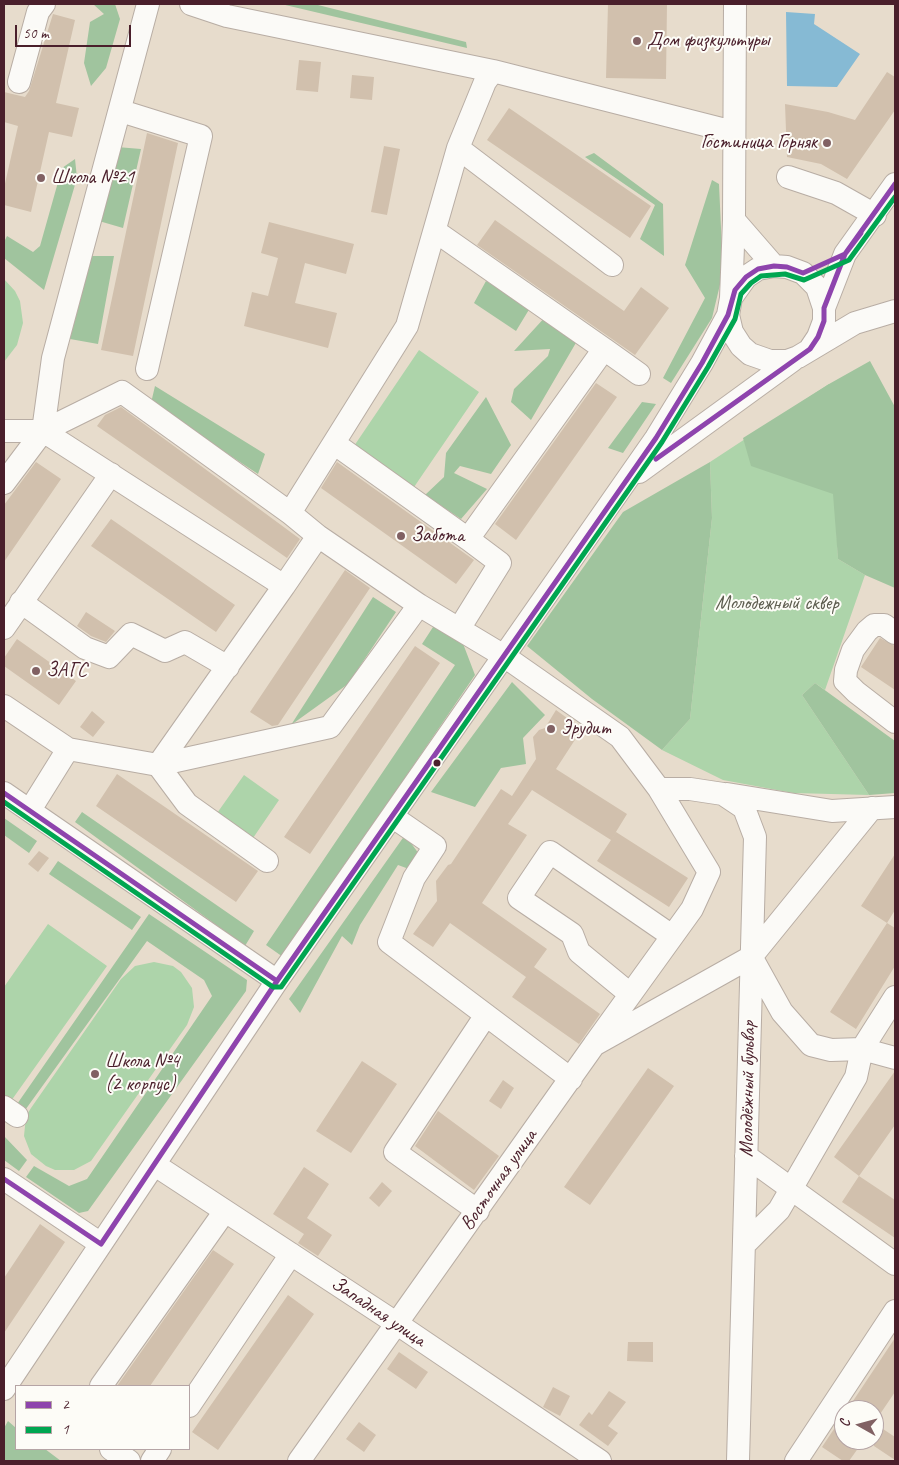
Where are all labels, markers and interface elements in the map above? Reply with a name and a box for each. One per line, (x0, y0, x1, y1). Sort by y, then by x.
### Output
scale bar (18, 15, 134, 47)
text: 50 m (23, 24, 49, 43)
place label: Дом физкультуры (647, 29, 770, 53)
marker: Дом физкультуры (631, 35, 643, 47)
place label: Гостиница Горняк (701, 131, 817, 155)
marker: Гостиница Горняк (821, 137, 833, 149)
place label: Школа №21 (51, 166, 134, 190)
marker: Школа №21 (35, 172, 47, 184)
place label: Забота (411, 524, 464, 548)
marker: Забота (395, 530, 407, 542)
park label: Молодежный сквер (715, 592, 839, 616)
place label: ЗАГС (46, 659, 87, 683)
marker: ЗАГС (30, 665, 42, 677)
place label: Эрудит (561, 717, 611, 741)
marker: Эрудит (545, 723, 557, 735)
unlabelled marker (432, 758, 442, 768)
street label: Молодёжный бульвар (735, 1021, 761, 1157)
place label: Школа №4 (2 корпус) (105, 1050, 179, 1097)
marker: Школа №4 (2 корпус) (89, 1068, 101, 1080)
street label: Восточная улица (455, 1125, 543, 1235)
street label: Западная улица (326, 1272, 430, 1352)
legend (15, 1385, 190, 1450)
text: 2 (62, 1395, 69, 1414)
north arrow (834, 1400, 884, 1450)
text: С (836, 1419, 853, 1428)
text: 1 (62, 1420, 69, 1439)

